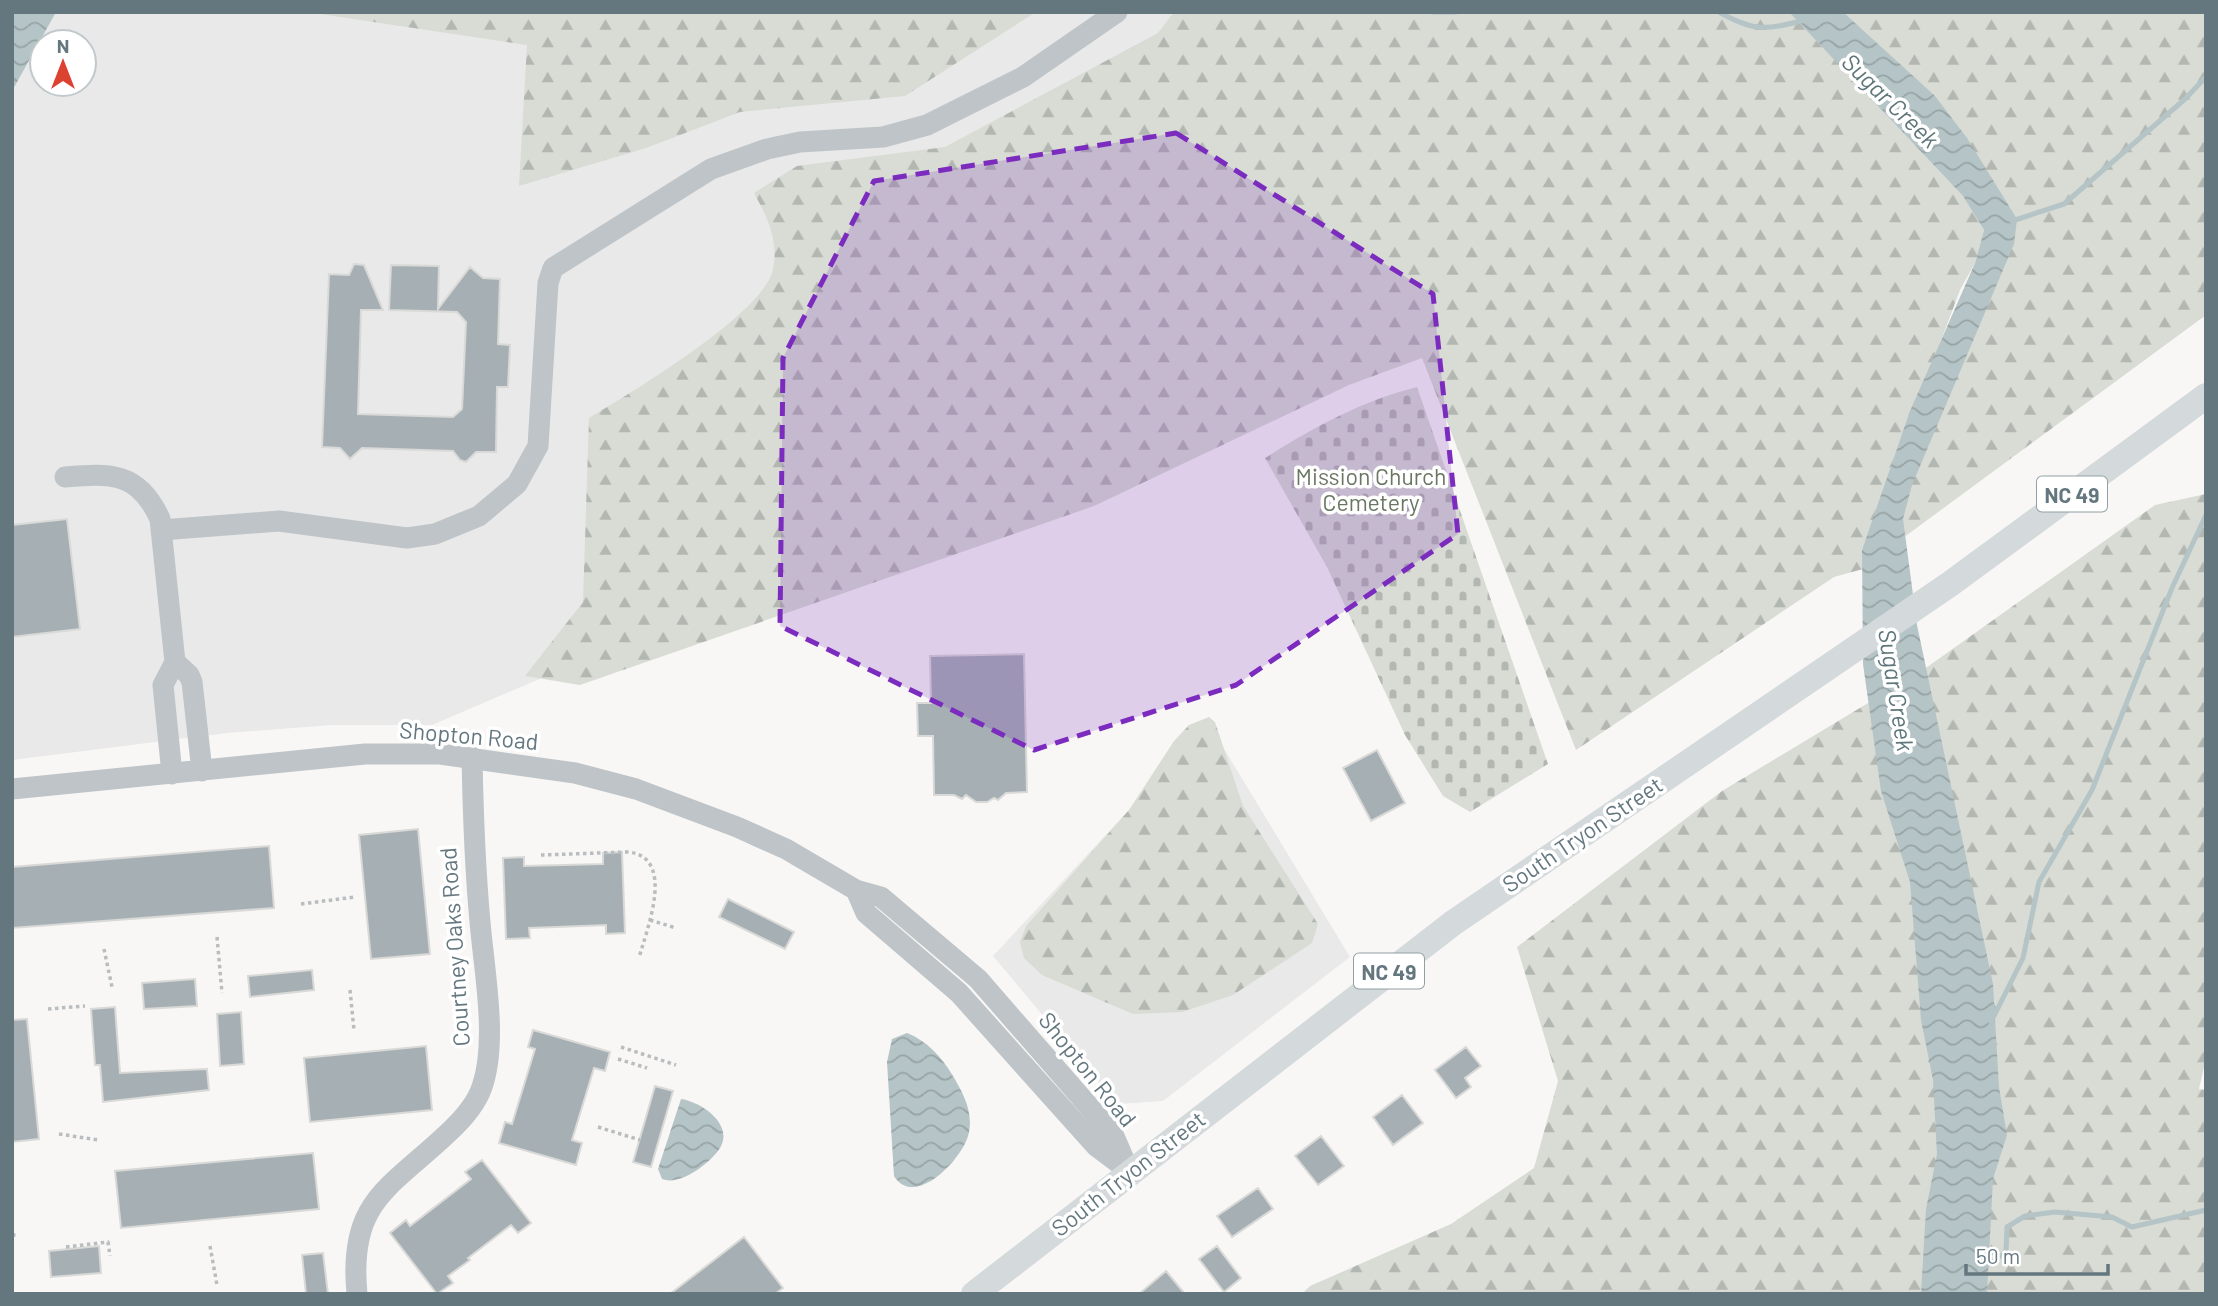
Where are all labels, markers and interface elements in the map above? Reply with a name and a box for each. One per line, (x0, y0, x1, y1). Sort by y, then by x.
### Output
north arrow (28, 28, 98, 98)
text: N (57, 34, 69, 57)
water label: Sugar Creek (1837, 47, 1946, 153)
park label: Mission Church Cemetery (1296, 462, 1446, 516)
road number: NC 49 (2037, 476, 2107, 512)
water label: Sugar Creek (1873, 627, 1921, 754)
street label: Shopton Road (398, 715, 540, 755)
street label: South Tryon Street (1497, 770, 1667, 898)
street label: Courtney Oaks Road (433, 847, 475, 1047)
road number: NC 49 (1354, 954, 1424, 988)
street label: Shopton Road (1033, 1006, 1143, 1132)
street label: South Tryon Street (1046, 1104, 1210, 1242)
scale bar (1966, 1232, 2108, 1276)
text: 50 m (1976, 1243, 2020, 1268)

